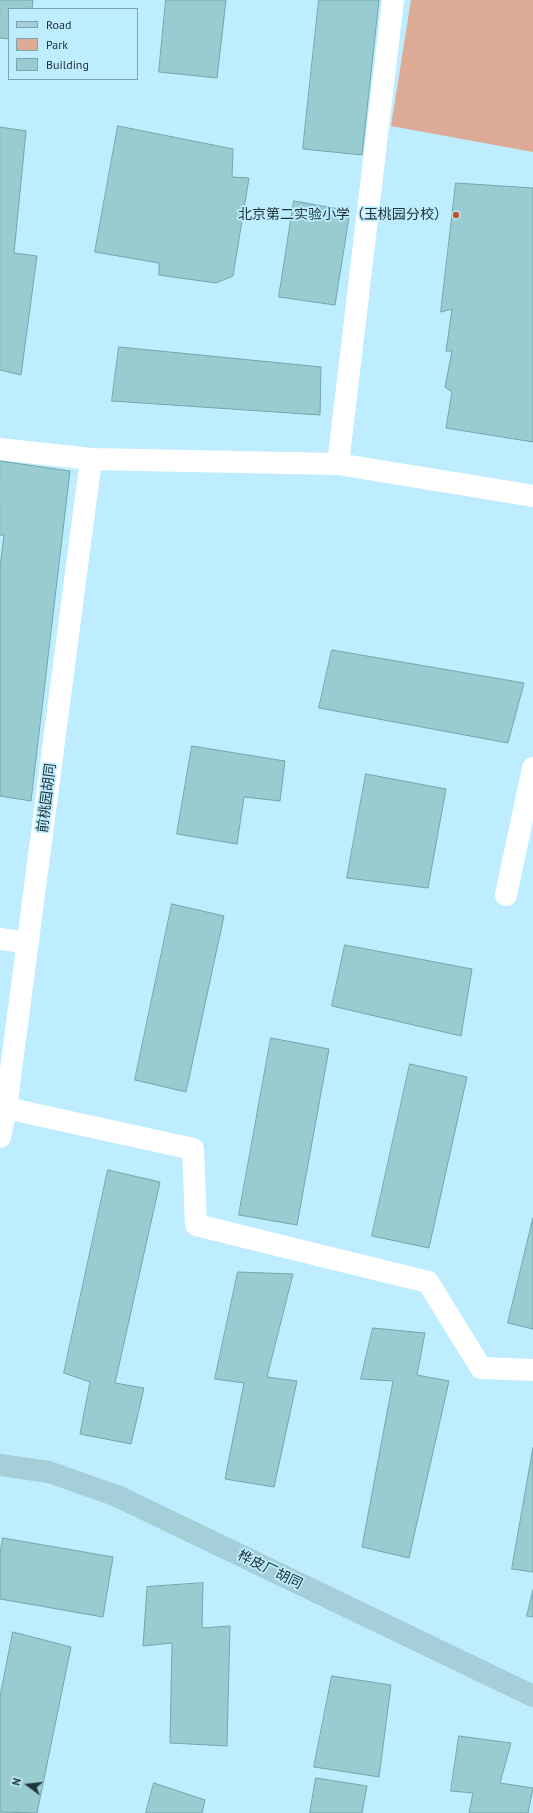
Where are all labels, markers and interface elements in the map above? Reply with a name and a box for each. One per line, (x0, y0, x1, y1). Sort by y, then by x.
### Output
legend (8, 8, 138, 80)
text: Road (46, 17, 71, 32)
text: Park (46, 37, 68, 52)
text: Building (46, 57, 89, 72)
place label: 北京第二实验小学（玉桃园分校） (238, 207, 448, 223)
marker: 北京第二实验小学（玉桃园分校） (451, 210, 461, 220)
street label: 前桃园胡同 (34, 762, 60, 834)
street label: 桦皮厂胡同 (235, 1547, 305, 1593)
north arrow (8, 1765, 48, 1805)
text: N (9, 1777, 24, 1787)

